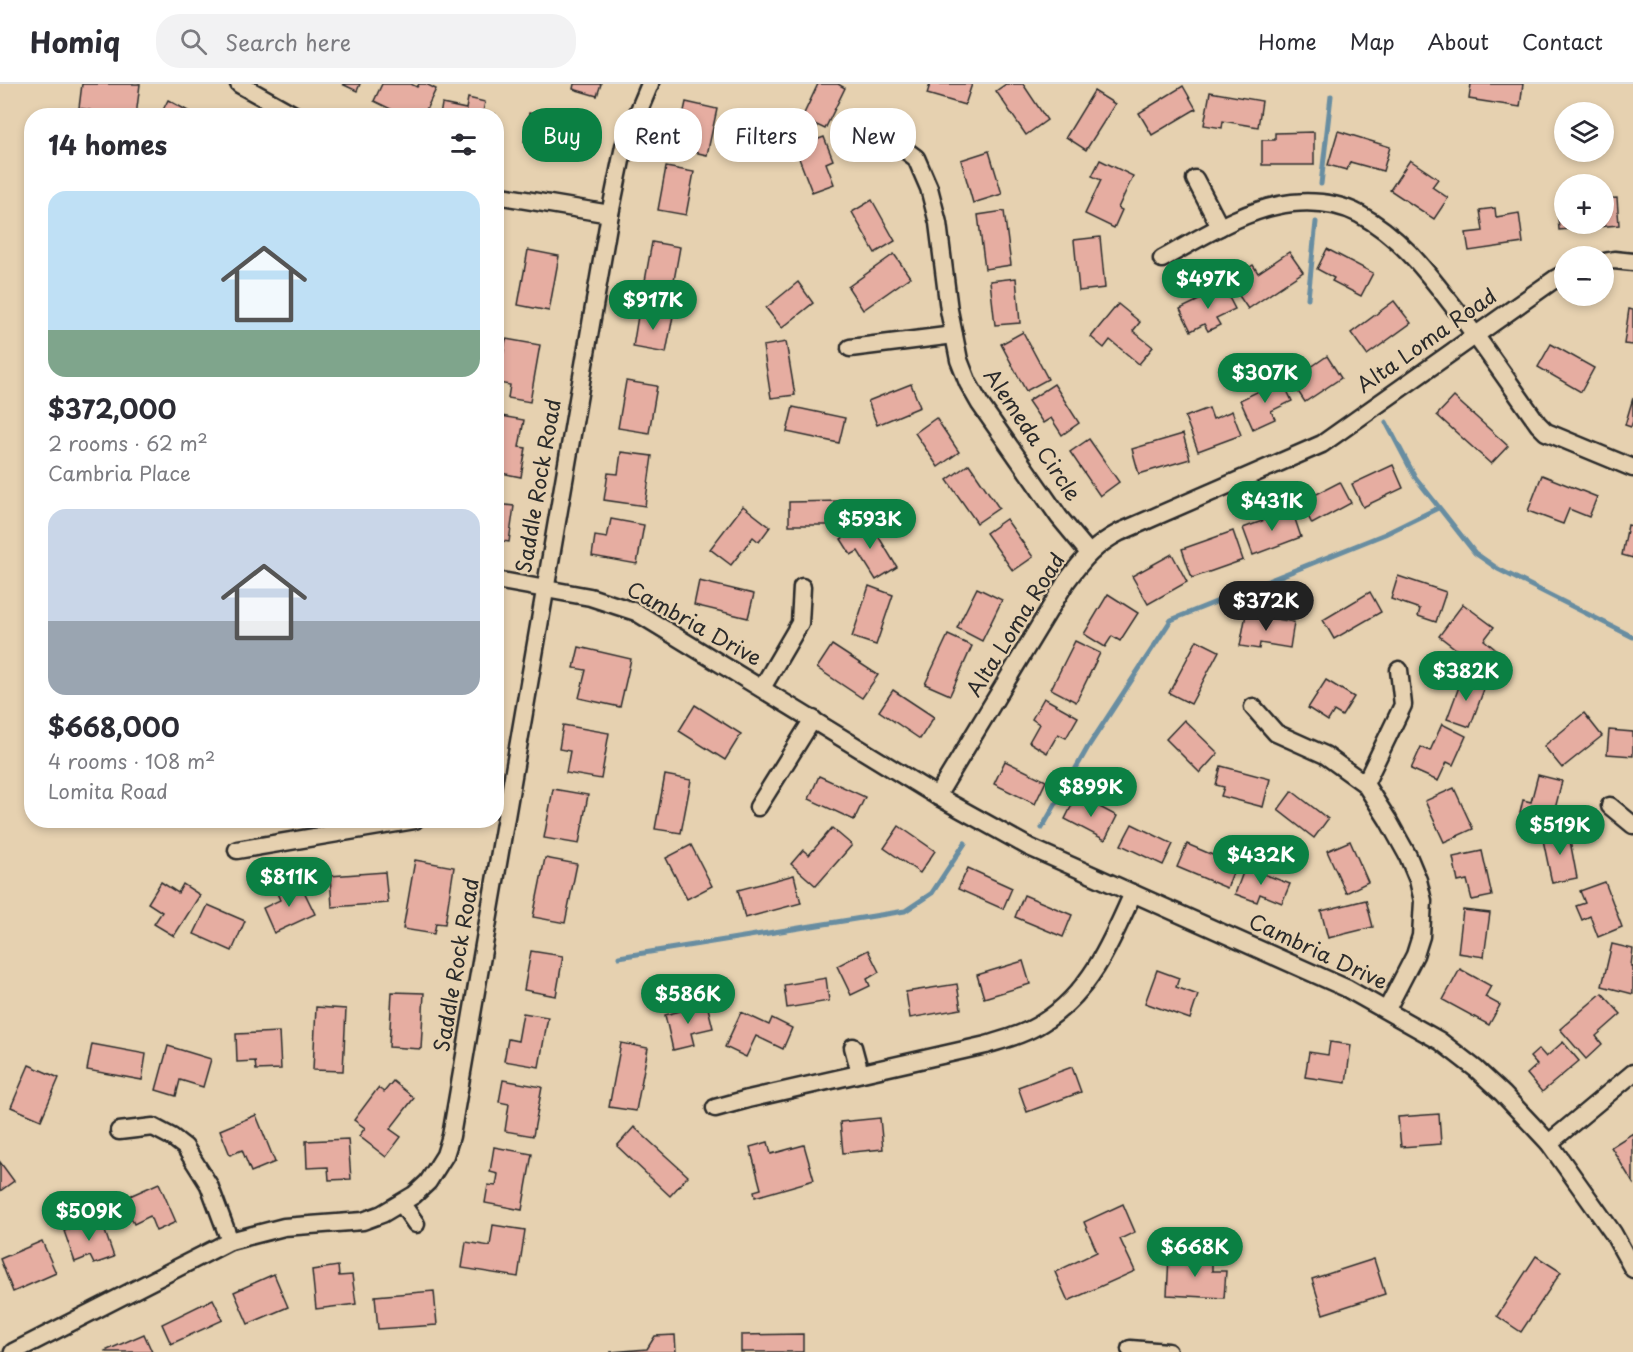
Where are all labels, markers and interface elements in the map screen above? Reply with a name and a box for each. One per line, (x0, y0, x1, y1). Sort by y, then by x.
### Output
search box (156, 14, 576, 68)
text: Homiq (30, 20, 120, 63)
icon: search (177, 25, 210, 58)
text: Search here (225, 25, 351, 58)
text: Home (1258, 25, 1317, 57)
text: Map (1350, 25, 1395, 57)
text: About (1428, 25, 1489, 57)
text: Contact (1522, 25, 1603, 57)
map controls (1554, 102, 1614, 306)
button: layers (1554, 102, 1614, 162)
chip: Buy (522, 108, 602, 162)
chip: Rent (614, 108, 702, 162)
chip: Filters (714, 108, 818, 162)
chip: New (830, 108, 916, 162)
text: 14 homes (48, 125, 167, 164)
icon: filters (447, 128, 480, 161)
button: + (1554, 174, 1614, 234)
icon: home (210, 230, 318, 338)
button: − (1554, 246, 1614, 306)
pin: $497K (1166, 259, 1250, 310)
text: $497K (1176, 263, 1240, 293)
street label: Alta Loma Road (1349, 279, 1502, 400)
pin: $917K (611, 280, 695, 331)
text: $917K (623, 284, 683, 314)
pin: $307K (1223, 353, 1307, 404)
text: $307K (1232, 357, 1298, 387)
street label: Alemeda Circle (977, 361, 1090, 507)
text: $372,000 (48, 389, 177, 428)
street label: Saddle Rock Road (506, 396, 568, 575)
text: 2 rooms · 62 m² (48, 428, 208, 458)
text: Cambria Place (48, 458, 191, 488)
pin: $431K (1230, 481, 1314, 532)
text: $431K (1241, 485, 1303, 515)
pin: $593K (828, 499, 912, 550)
text: $593K (838, 503, 902, 533)
street label: Alta Loma Road (957, 546, 1071, 702)
icon: home (210, 548, 318, 656)
street label: Cambria Drive (622, 572, 768, 673)
pin: $372K (1224, 581, 1308, 632)
text: $372K (1233, 585, 1299, 615)
pin: $382K (1424, 651, 1508, 702)
text: $382K (1433, 655, 1499, 685)
text: $668,000 (48, 707, 180, 746)
text: 4 rooms · 108 m² (48, 746, 215, 776)
pin: $899K (1049, 767, 1133, 818)
text: $899K (1059, 771, 1123, 801)
text: Lomita Road (48, 776, 168, 806)
pin: $519K (1518, 805, 1602, 856)
text: $519K (1530, 809, 1590, 839)
pin: $432K (1219, 835, 1303, 886)
text: $432K (1227, 839, 1295, 869)
pin: $811K (247, 857, 331, 908)
text: $811K (260, 861, 318, 891)
street label: Saddle Rock Road (424, 875, 486, 1054)
street label: Cambria Drive (1244, 904, 1394, 996)
pin: $586K (646, 974, 730, 1025)
text: $586K (655, 978, 721, 1008)
pin: $509K (47, 1191, 131, 1242)
text: $509K (56, 1195, 122, 1225)
pin: $668K (1153, 1227, 1237, 1278)
text: $668K (1161, 1231, 1229, 1261)

